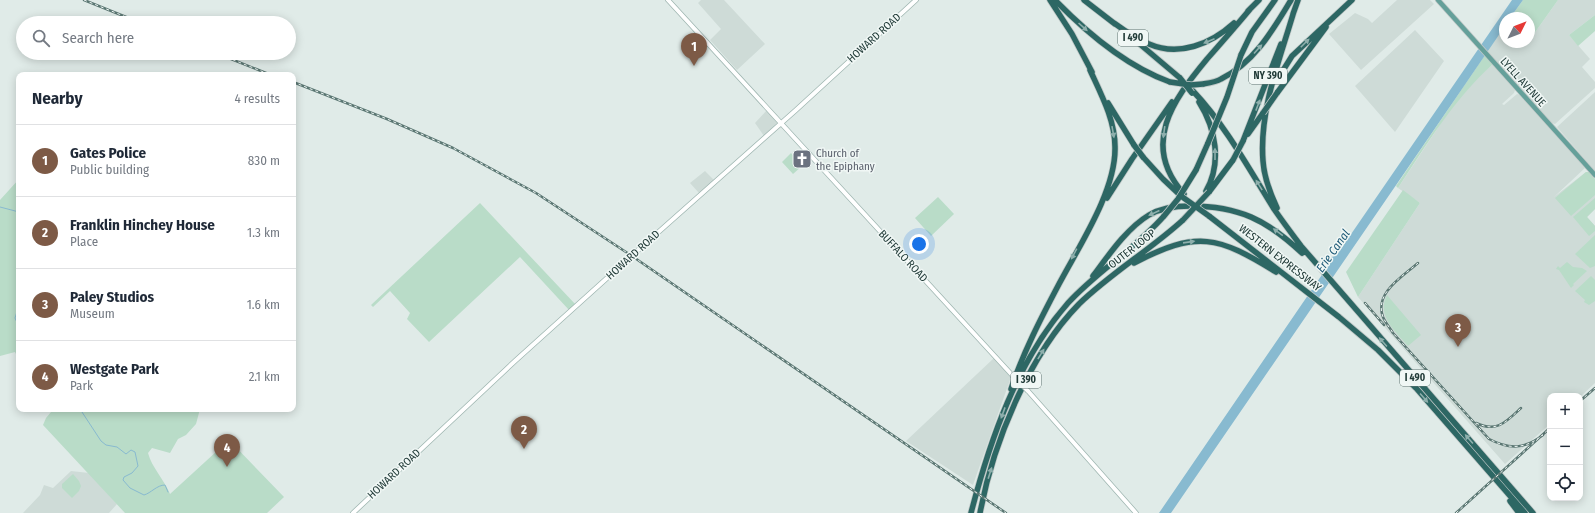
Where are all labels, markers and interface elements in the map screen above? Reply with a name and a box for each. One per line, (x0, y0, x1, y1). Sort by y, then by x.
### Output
street label: HOWARD ROAD (845, 11, 903, 65)
north arrow (1499, 12, 1535, 48)
search box (16, 16, 296, 60)
one-way arrow (1079, 22, 1088, 31)
icon: search (30, 27, 52, 49)
text: Search here (62, 29, 134, 47)
road number: I 490 (1118, 30, 1148, 46)
pin: 1 (681, 33, 707, 66)
one-way arrow (1203, 38, 1215, 44)
one-way arrow (1300, 38, 1310, 48)
one-way arrow (1254, 43, 1263, 54)
street label: LYELL AVENUE (1498, 55, 1548, 109)
road number: NY 390 (1249, 68, 1287, 84)
text: Nearby (32, 88, 83, 109)
text: 4 results (234, 91, 280, 106)
one-way arrow (1255, 98, 1261, 110)
one-way arrow (1110, 126, 1116, 138)
one-way arrow (1161, 126, 1167, 138)
text: Gates Police (70, 144, 146, 162)
place label: Church of the Epiphany (816, 147, 875, 173)
one-way arrow (1212, 147, 1218, 160)
church icon: Church of the Epiphany (791, 148, 813, 170)
text: 1 (42, 153, 48, 168)
text: 830 m (248, 153, 280, 168)
text: Public building (70, 162, 149, 177)
one-way arrow (1256, 179, 1263, 191)
one-way arrow (1149, 210, 1160, 216)
text: Franklin Hinchey House (70, 216, 215, 234)
street label: WESTERN EXPRESSWAY (1236, 222, 1324, 295)
text: 2 (42, 225, 48, 240)
text: 1.3 km (247, 225, 280, 240)
street label: OUTER LOOP (1106, 226, 1158, 271)
street label: BUFFALO ROAD (876, 227, 930, 285)
one-way arrow (1272, 227, 1283, 236)
water label: Erie Canal (1313, 227, 1353, 275)
street label: HOWARD ROAD (604, 228, 662, 282)
text: Place (70, 234, 98, 249)
your location (909, 234, 929, 254)
one-way arrow (1183, 239, 1195, 245)
one-way arrow (1071, 248, 1078, 260)
text: Paley Studios (70, 288, 154, 306)
text: 3 (42, 297, 48, 312)
text: 1.6 km (247, 297, 280, 312)
text: Museum (70, 306, 115, 321)
pin: 3 (1445, 314, 1471, 347)
one-way arrow (1379, 337, 1388, 347)
one-way arrow (1037, 348, 1044, 360)
text: Westgate Park (70, 360, 159, 378)
text: 4 (42, 369, 48, 384)
text: 2.1 km (249, 369, 280, 384)
road number: I 490 (1400, 370, 1430, 386)
road number: I 390 (1011, 372, 1041, 388)
text: Park (70, 378, 93, 393)
one-way arrow (1419, 393, 1428, 402)
map controls (1547, 393, 1583, 501)
button: + (1547, 393, 1583, 429)
one-way arrow (1000, 408, 1006, 420)
pin: 2 (511, 416, 537, 449)
button: − (1547, 429, 1583, 465)
pin: 4 (214, 434, 240, 467)
one-way arrow (1465, 434, 1474, 445)
street label: HOWARD ROAD (365, 446, 423, 502)
button: locate (1547, 465, 1583, 501)
one-way arrow (987, 467, 993, 479)

